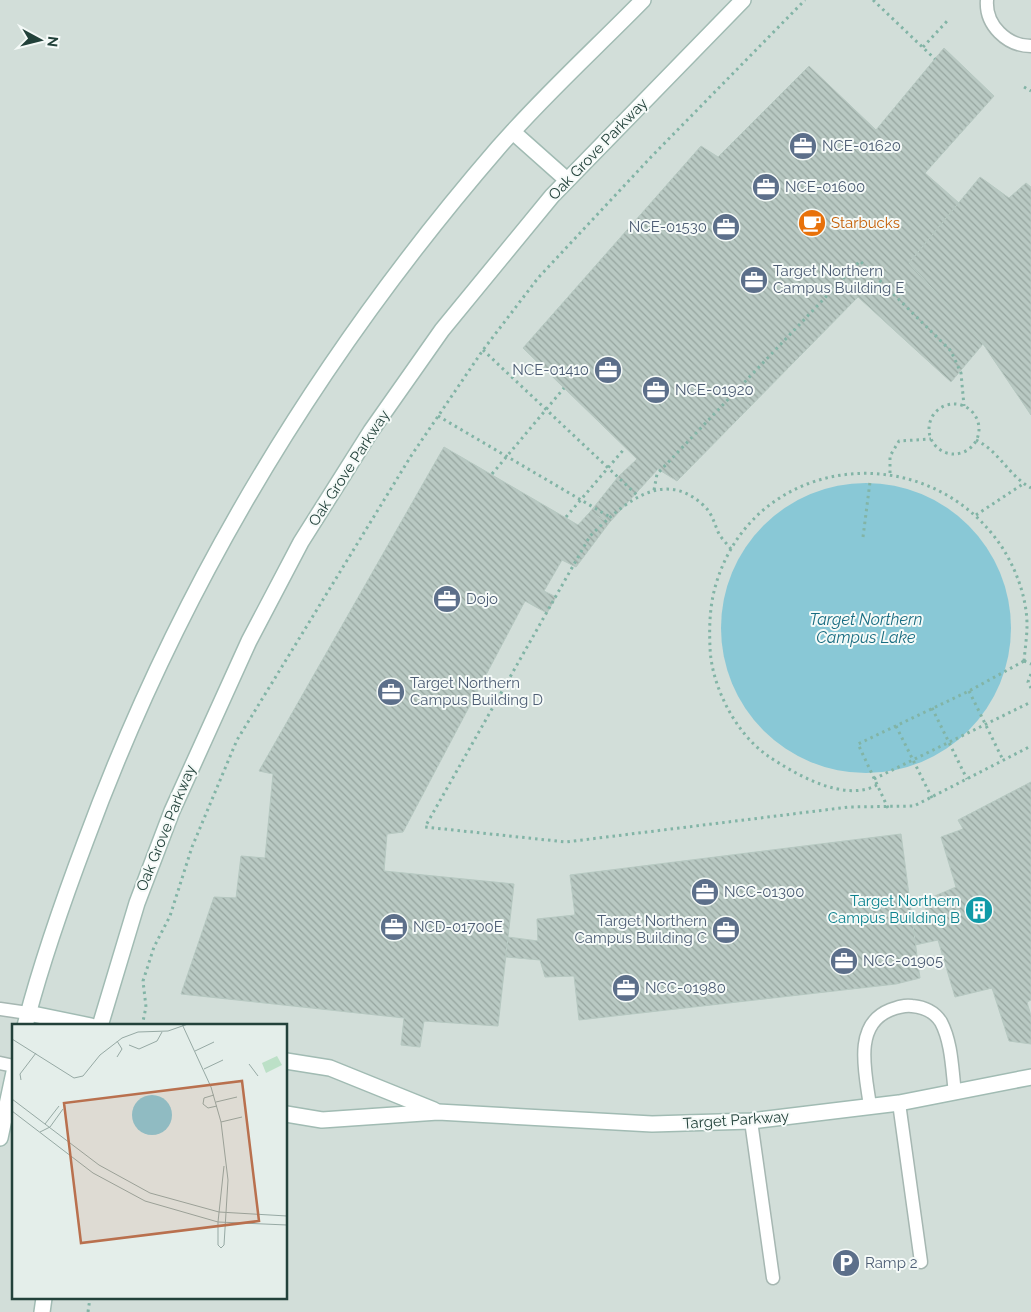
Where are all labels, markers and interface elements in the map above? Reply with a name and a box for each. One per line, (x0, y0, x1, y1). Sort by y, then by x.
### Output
north arrow (15, 15, 65, 65)
text: N (44, 35, 61, 48)
street label: Oak Grove Parkway (545, 94, 651, 204)
office icon: NCE-01620 (788, 131, 818, 161)
place label: NCE-01620 (822, 137, 901, 155)
office icon: NCE-01600 (751, 172, 781, 202)
place label: NCE-01600 (785, 178, 865, 196)
cafe icon: Starbucks (797, 208, 827, 238)
office icon: NCE-01530 (711, 212, 741, 242)
place label: Starbucks (831, 214, 900, 232)
place label: NCE-01530 (629, 218, 707, 236)
place label: Target Northern Campus Building E (773, 262, 904, 297)
office icon: Target Northern Campus Building E (739, 265, 769, 295)
office icon: NCE-01410 (593, 355, 623, 385)
place label: NCE-01410 (512, 361, 589, 379)
office icon: NCE-01920 (641, 375, 671, 405)
place label: NCE-01920 (675, 381, 754, 399)
street label: Oak Grove Parkway (305, 407, 393, 529)
office icon: Dojo (432, 584, 462, 614)
place label: Dojo (466, 590, 498, 608)
water label: Target Northern Campus Lake (809, 610, 923, 647)
place label: Target Northern Campus Building D (410, 674, 543, 709)
office icon: Target Northern Campus Building D (376, 677, 406, 707)
street label: Oak Grove Parkway (132, 762, 200, 894)
office icon: NCC-01300 (690, 877, 720, 907)
place label: NCC-01300 (724, 883, 804, 901)
place label: Target Northern Campus Building B (828, 892, 960, 927)
building icon: Target Northern Campus Building B (964, 895, 994, 925)
office icon: NCD-01700E (379, 912, 409, 942)
place label: Target Northern Campus Building C (575, 912, 707, 947)
office icon: Target Northern Campus Building C (711, 915, 741, 945)
place label: NCD-01700E (413, 918, 503, 936)
office icon: NCC-01905 (829, 946, 859, 976)
place label: NCC-01905 (863, 952, 943, 970)
office icon: NCC-01980 (611, 973, 641, 1003)
place label: NCC-01980 (645, 979, 726, 997)
inset map (12, 1024, 288, 1300)
street label: Target Parkway (682, 1107, 790, 1133)
parking icon: Ramp 2 (831, 1248, 861, 1278)
place label: Ramp 2 (865, 1254, 918, 1272)

